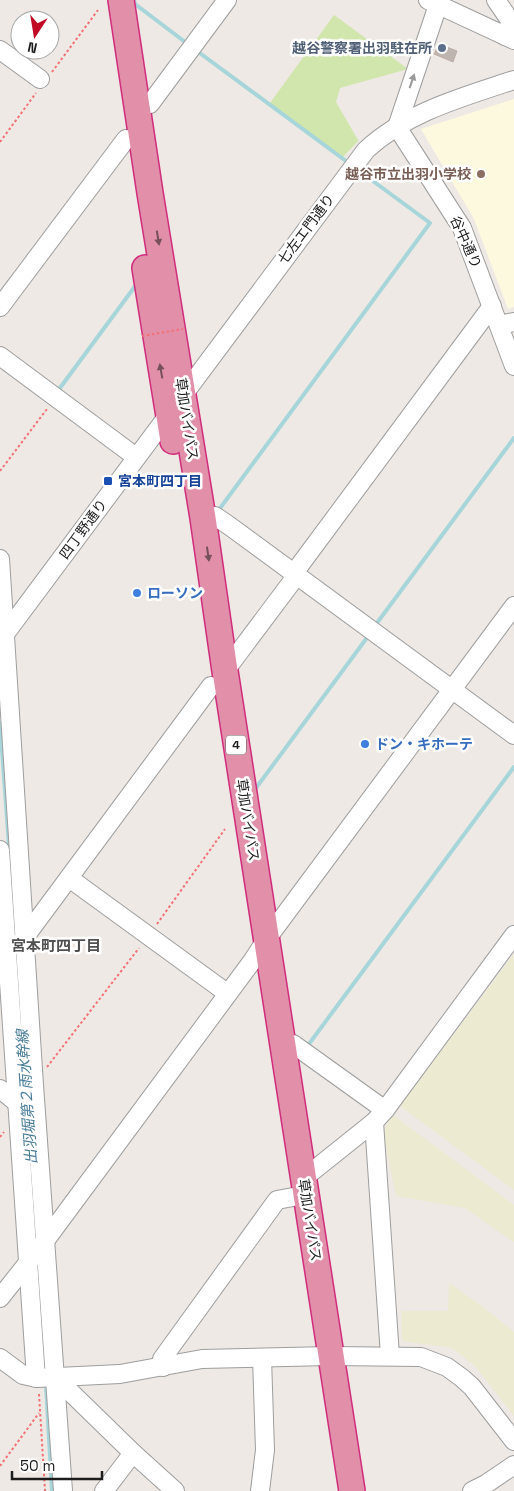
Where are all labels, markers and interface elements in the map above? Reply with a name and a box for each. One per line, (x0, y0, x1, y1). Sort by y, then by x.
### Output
north arrow (10, 10, 60, 60)
text: N (26, 38, 39, 57)
place label: 越谷警察署出羽駐在所 (292, 39, 432, 57)
marker: 越谷警察署出羽駐在所 (436, 42, 448, 54)
one-way arrow (409, 73, 417, 88)
place label: 越谷市立出羽小学校 (345, 165, 471, 183)
marker: 越谷市立出羽小学校 (475, 168, 487, 180)
street label: 七左エ門通り (274, 190, 338, 268)
street label: 谷中通り (446, 213, 486, 271)
one-way arrow (154, 231, 162, 247)
one-way arrow (157, 363, 165, 379)
street label: 草加バイパス (172, 376, 202, 462)
place label: 宮本町四丁目 (118, 472, 202, 490)
marker: 宮本町四丁目 (102, 475, 114, 487)
street label: 四丁野通り (55, 495, 111, 563)
one-way arrow (205, 547, 213, 563)
place label: ローソン (147, 584, 203, 602)
marker: ローソン (131, 587, 143, 599)
place label: ドン・キホーテ (375, 735, 473, 753)
road number: 4 (226, 736, 246, 754)
marker: ドン・キホーテ (359, 738, 371, 750)
street label: 草加バイパス (233, 777, 263, 863)
district label: 宮本町四丁目 (11, 936, 101, 955)
water label: 出羽堀第２雨水幹線 (12, 1027, 41, 1165)
street label: 草加バイパス (295, 1177, 325, 1263)
scale bar (12, 1448, 102, 1480)
text: 50 m (20, 1456, 55, 1475)

